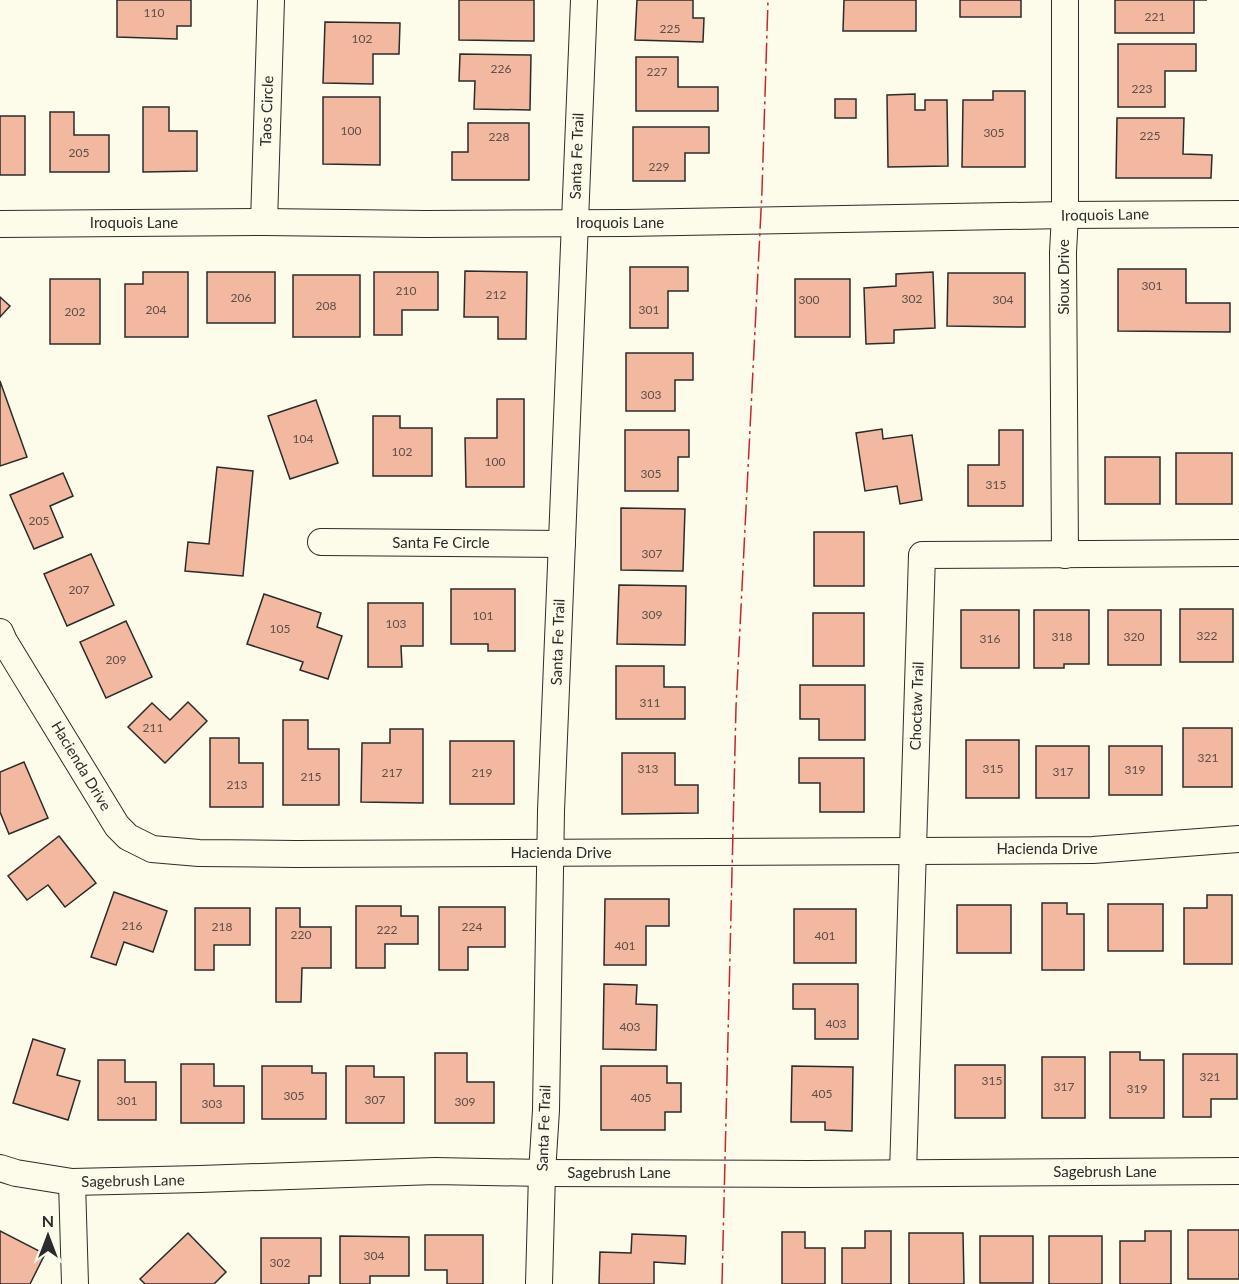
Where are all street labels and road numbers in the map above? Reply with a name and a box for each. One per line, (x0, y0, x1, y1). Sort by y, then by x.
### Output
street label: Taos Circle (256, 75, 276, 147)
street label: Santa Fe Trail (565, 112, 587, 200)
street label: Iroquois Lane (1061, 204, 1149, 224)
street label: Iroquois Lane (90, 213, 178, 231)
street label: Iroquois Lane (576, 213, 664, 231)
street label: Sioux Drive (1054, 239, 1072, 315)
street label: Santa Fe Circle (392, 533, 490, 551)
street label: Santa Fe Trail (546, 598, 568, 686)
street label: Choctaw Trail (905, 661, 927, 751)
street label: Hacienda Drive (48, 717, 116, 814)
street label: Hacienda Drive (996, 839, 1098, 857)
street label: Hacienda Drive (510, 843, 612, 861)
street label: Santa Fe Trail (532, 1084, 554, 1172)
street label: Sagebrush Lane (1053, 1162, 1157, 1180)
street label: Sagebrush Lane (567, 1163, 671, 1181)
street label: Sagebrush Lane (81, 1170, 185, 1190)

